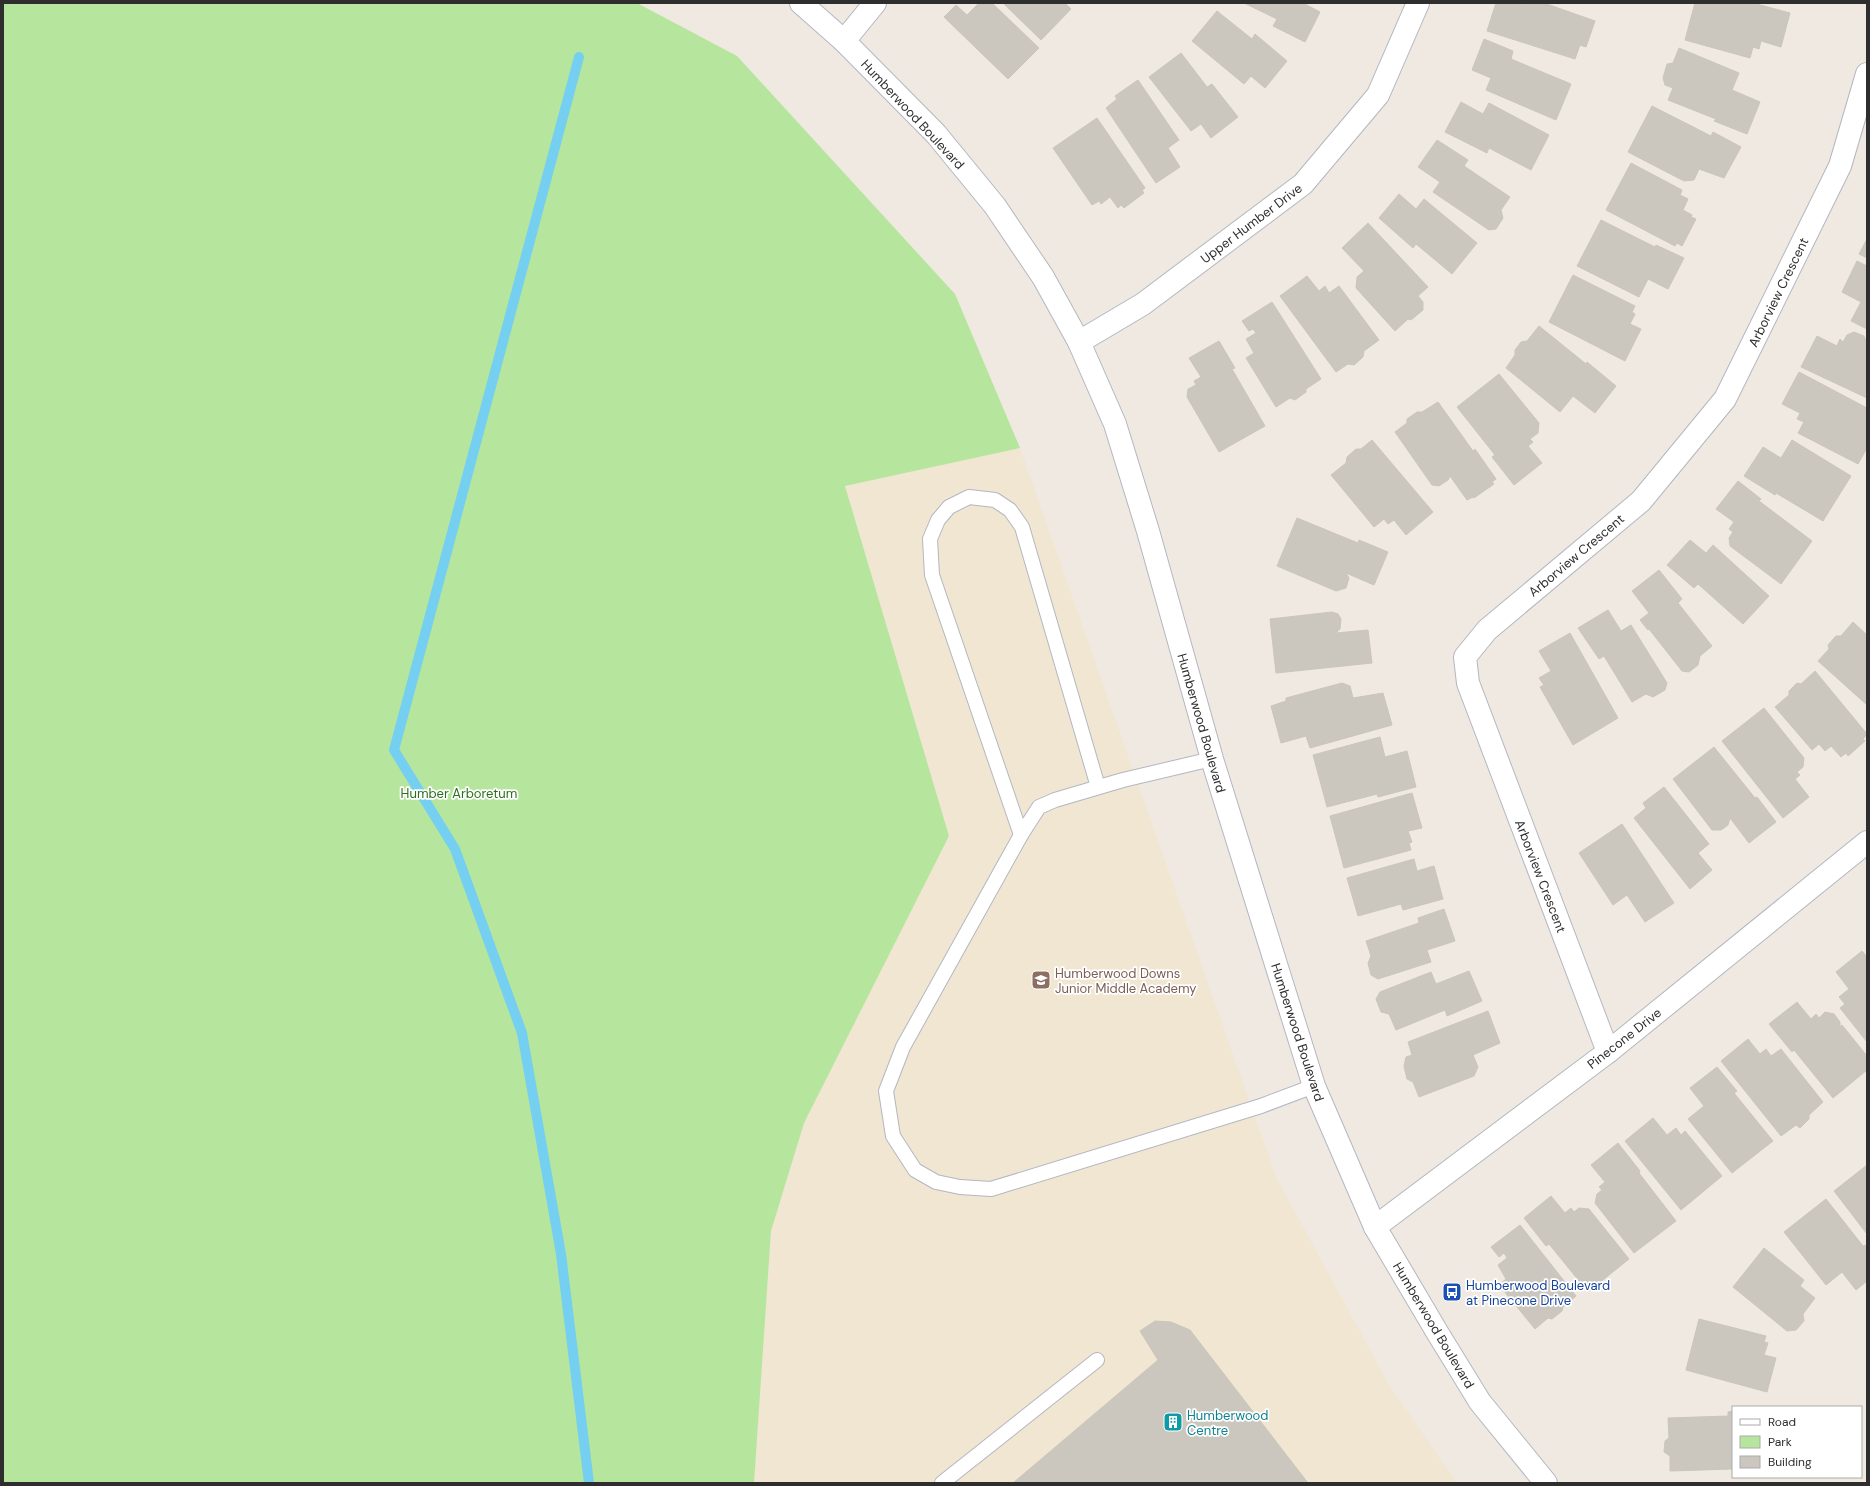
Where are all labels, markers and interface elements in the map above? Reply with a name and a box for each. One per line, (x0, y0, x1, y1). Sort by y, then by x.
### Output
street label: Humberwood Boulevard (857, 56, 968, 173)
street label: Upper Humber Drive (1197, 180, 1305, 267)
street label: Arborview Crescent (1745, 235, 1812, 350)
street label: Arborview Crescent (1525, 510, 1628, 600)
street label: Humberwood Boulevard (1173, 651, 1230, 795)
park label: Humber Arboretum (401, 785, 517, 802)
street label: Arborview Crescent (1511, 817, 1570, 935)
street label: Humberwood Boulevard (1267, 961, 1328, 1103)
place label: Humberwood Downs Junior Middle Academy (1055, 965, 1197, 997)
school or university icon: Humberwood Downs Junior Middle Academy (1030, 969, 1052, 991)
street label: Pinecone Drive (1584, 1004, 1665, 1073)
street label: Humberwood Boulevard (1389, 1259, 1478, 1391)
place label: Humberwood Boulevard at Pinecone Drive (1466, 1277, 1610, 1309)
bus stop icon: Humberwood Boulevard at Pinecone Drive (1441, 1281, 1463, 1303)
legend (1732, 1406, 1862, 1478)
place label: Humberwood Centre (1187, 1407, 1268, 1439)
building icon: Humberwood Centre (1162, 1411, 1184, 1433)
text: Road (1768, 1414, 1796, 1430)
text: Park (1768, 1434, 1792, 1450)
text: Building (1768, 1454, 1812, 1470)

